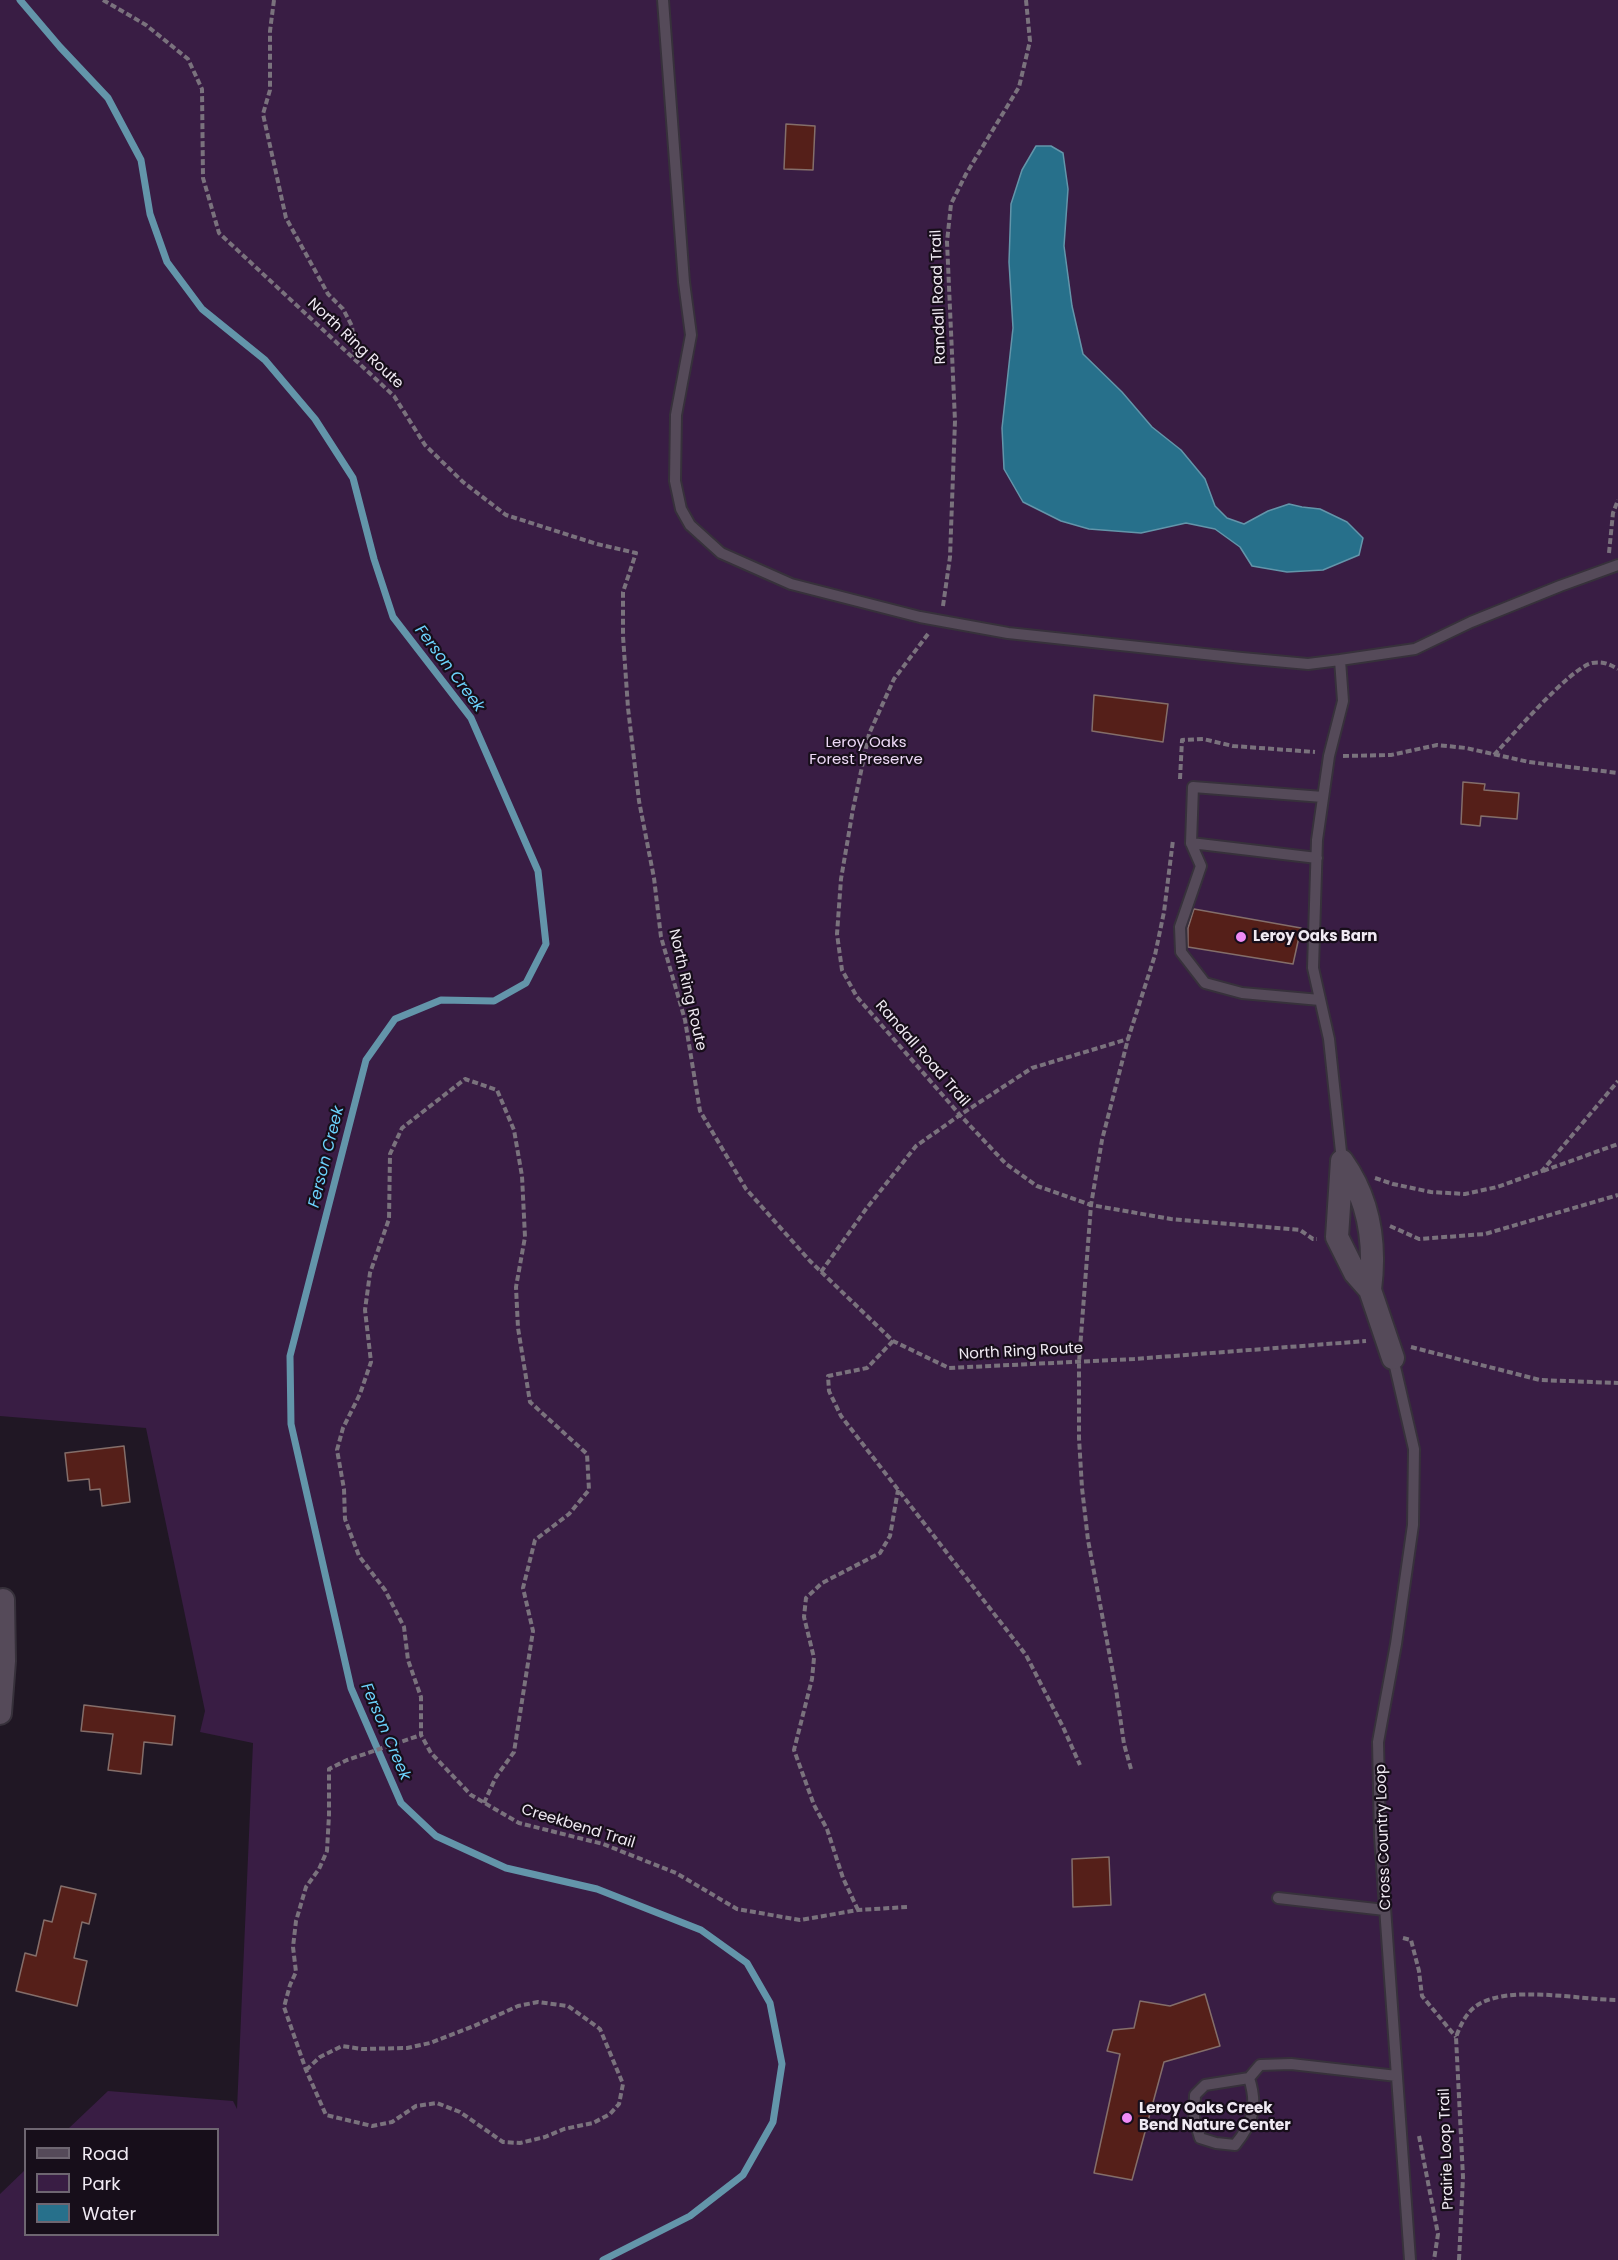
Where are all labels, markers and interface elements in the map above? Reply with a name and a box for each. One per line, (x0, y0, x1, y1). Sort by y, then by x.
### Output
street label: Randall Road Trail (928, 229, 950, 365)
street label: North Ring Route (303, 295, 407, 393)
water label: Ferson Creek (410, 622, 488, 716)
park label: Leroy Oaks Forest Preserve (809, 734, 923, 769)
street label: North Ring Route (664, 927, 710, 1053)
place label: Leroy Oaks Barn (1253, 928, 1377, 946)
marker: Leroy Oaks Barn (1234, 930, 1248, 944)
street label: Randall Road Trail (871, 997, 973, 1111)
water label: Ferson Creek (305, 1104, 349, 1210)
street label: North Ring Route (958, 1340, 1084, 1364)
water label: Ferson Creek (356, 1680, 414, 1784)
street label: Cross Country Loop (1372, 1764, 1396, 1910)
street label: Creekbend Trail (519, 1801, 637, 1853)
street label: Prairie Loop Trail (1436, 2088, 1458, 2210)
place label: Leroy Oaks Creek Bend Nature Center (1139, 2100, 1291, 2135)
marker: Leroy Oaks Creek Bend Nature Center (1120, 2111, 1134, 2125)
legend (24, 2128, 219, 2236)
text: Road (82, 2141, 129, 2166)
text: Park (82, 2171, 121, 2196)
text: Water (82, 2201, 136, 2226)

